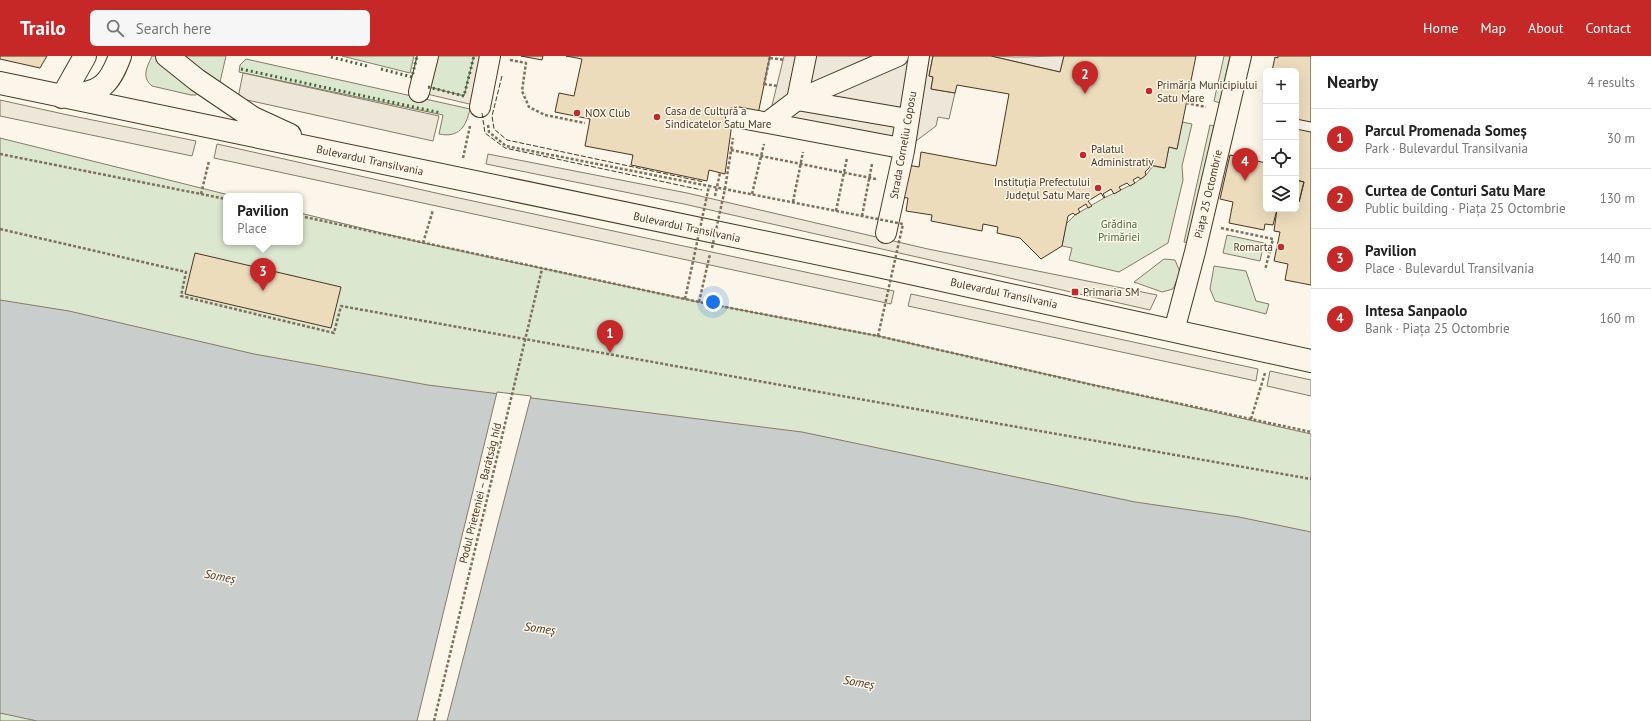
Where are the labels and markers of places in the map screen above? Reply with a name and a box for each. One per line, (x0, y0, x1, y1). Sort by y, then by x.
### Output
pin: 2 (1072, 61, 1098, 94)
place label: Primăria Municipiului Satu Mare (1157, 78, 1257, 105)
marker: Primăria Municipiului Satu Mare (1144, 86, 1154, 96)
place label: Casa de Cultură a Sindicatelor Satu Mare (665, 104, 772, 131)
place label: NOX Club (585, 106, 630, 120)
marker: NOX Club (572, 108, 582, 118)
marker: Casa de Cultură a Sindicatelor Satu Mare (652, 112, 662, 122)
place label: Palatul Administrativ (1091, 142, 1154, 169)
pin: 4 (1232, 148, 1258, 181)
marker: Palatul Administrativ (1078, 150, 1088, 160)
place label: Instituția Prefectului Județul Satu Mare (994, 175, 1090, 202)
marker: Instituția Prefectului Județul Satu Mare (1093, 183, 1103, 193)
place label: Romarta (1233, 240, 1273, 254)
marker: Romarta (1276, 242, 1286, 252)
pin: 3 (250, 258, 276, 291)
place label: Primaria SM (1083, 285, 1139, 299)
marker: Primaria SM (1070, 287, 1080, 297)
pin: 1 (597, 320, 623, 353)

